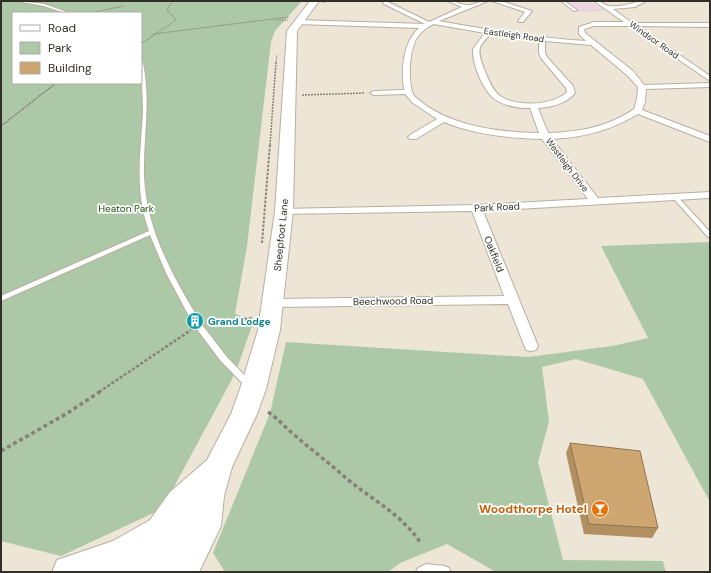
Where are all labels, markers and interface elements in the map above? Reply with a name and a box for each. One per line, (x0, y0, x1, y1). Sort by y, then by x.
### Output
legend (12, 12, 142, 84)
street label: Windsor Road (627, 18, 682, 62)
text: Road (48, 20, 76, 36)
street label: Eastleigh Road (483, 25, 545, 45)
text: Park (48, 40, 72, 56)
text: Building (48, 60, 92, 76)
street label: Westleigh Drive (543, 136, 591, 194)
street label: Sheepfoot Lane (271, 198, 291, 272)
street label: Park Road (474, 199, 520, 215)
park label: Heaton Park (98, 202, 154, 215)
street label: Oakfield (481, 234, 507, 274)
street label: Beechwood Road (353, 294, 433, 308)
building icon: Grand Lodge (185, 311, 205, 331)
place label: Grand Lodge (208, 315, 271, 328)
bar icon: Woodthorpe Hotel (590, 499, 610, 519)
place label: Woodthorpe Hotel (479, 501, 587, 517)

